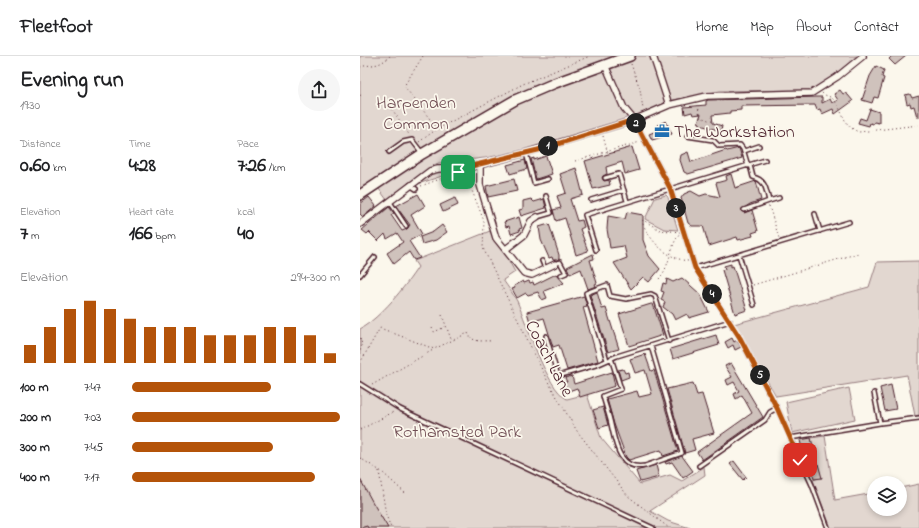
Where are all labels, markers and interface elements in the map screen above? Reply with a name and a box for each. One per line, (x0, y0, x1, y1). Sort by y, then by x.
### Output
text: Fleetfoot (20, 14, 93, 41)
text: Home (696, 17, 728, 38)
text: Map (750, 17, 774, 38)
text: About (796, 17, 832, 38)
text: Contact (854, 17, 899, 38)
text: Evening run (20, 65, 124, 97)
button: share (298, 69, 340, 111)
park label: Harpenden Common (376, 91, 456, 138)
text: 19:30 (20, 96, 40, 115)
pin: 2 (626, 113, 646, 133)
text: 2 (633, 115, 639, 131)
place label: The Workstation (674, 120, 795, 146)
office icon: The Workstation (653, 122, 671, 140)
text: Distance (20, 136, 61, 152)
text: Time (129, 136, 150, 152)
text: Pace (237, 136, 259, 152)
pin: 1 (538, 136, 558, 156)
text: 1 (546, 138, 550, 154)
text: 0.60 (20, 152, 50, 181)
text: 4:28 (129, 152, 156, 181)
text: 7:26 (237, 152, 266, 181)
pin (441, 155, 475, 189)
text: km (50, 160, 66, 176)
text: /km (266, 160, 286, 176)
icon: arrive (447, 161, 469, 183)
pin: 3 (666, 198, 686, 218)
text: 3 (674, 200, 678, 216)
text: Elevation (20, 204, 60, 220)
text: Heart rate (129, 204, 174, 220)
text: kcal (237, 204, 255, 220)
text: 7 (20, 220, 28, 249)
text: 166 (129, 220, 153, 249)
text: 40 (237, 220, 254, 249)
text: m (28, 228, 40, 244)
text: bpm (153, 228, 176, 244)
text: Elevation (20, 268, 68, 287)
text: 294–300 m (291, 268, 340, 287)
pin: 4 (702, 284, 722, 304)
text: 4 (710, 286, 714, 302)
street label: Coach Lane (517, 316, 580, 403)
pin: 5 (750, 365, 770, 385)
text: 5 (757, 367, 763, 383)
text: 100 m (20, 378, 49, 397)
text: 7:47 (84, 378, 101, 397)
text: 200 m (20, 408, 51, 427)
text: 7:03 (84, 408, 101, 427)
park label: Rothamsted Park (393, 420, 521, 446)
text: 300 m (20, 438, 50, 457)
text: 7:45 (84, 438, 103, 457)
pin (783, 443, 817, 477)
icon: check (789, 449, 811, 471)
text: 400 m (20, 468, 50, 487)
text: 7:17 (84, 468, 100, 487)
map controls (867, 476, 907, 516)
button: layers (867, 476, 907, 516)

